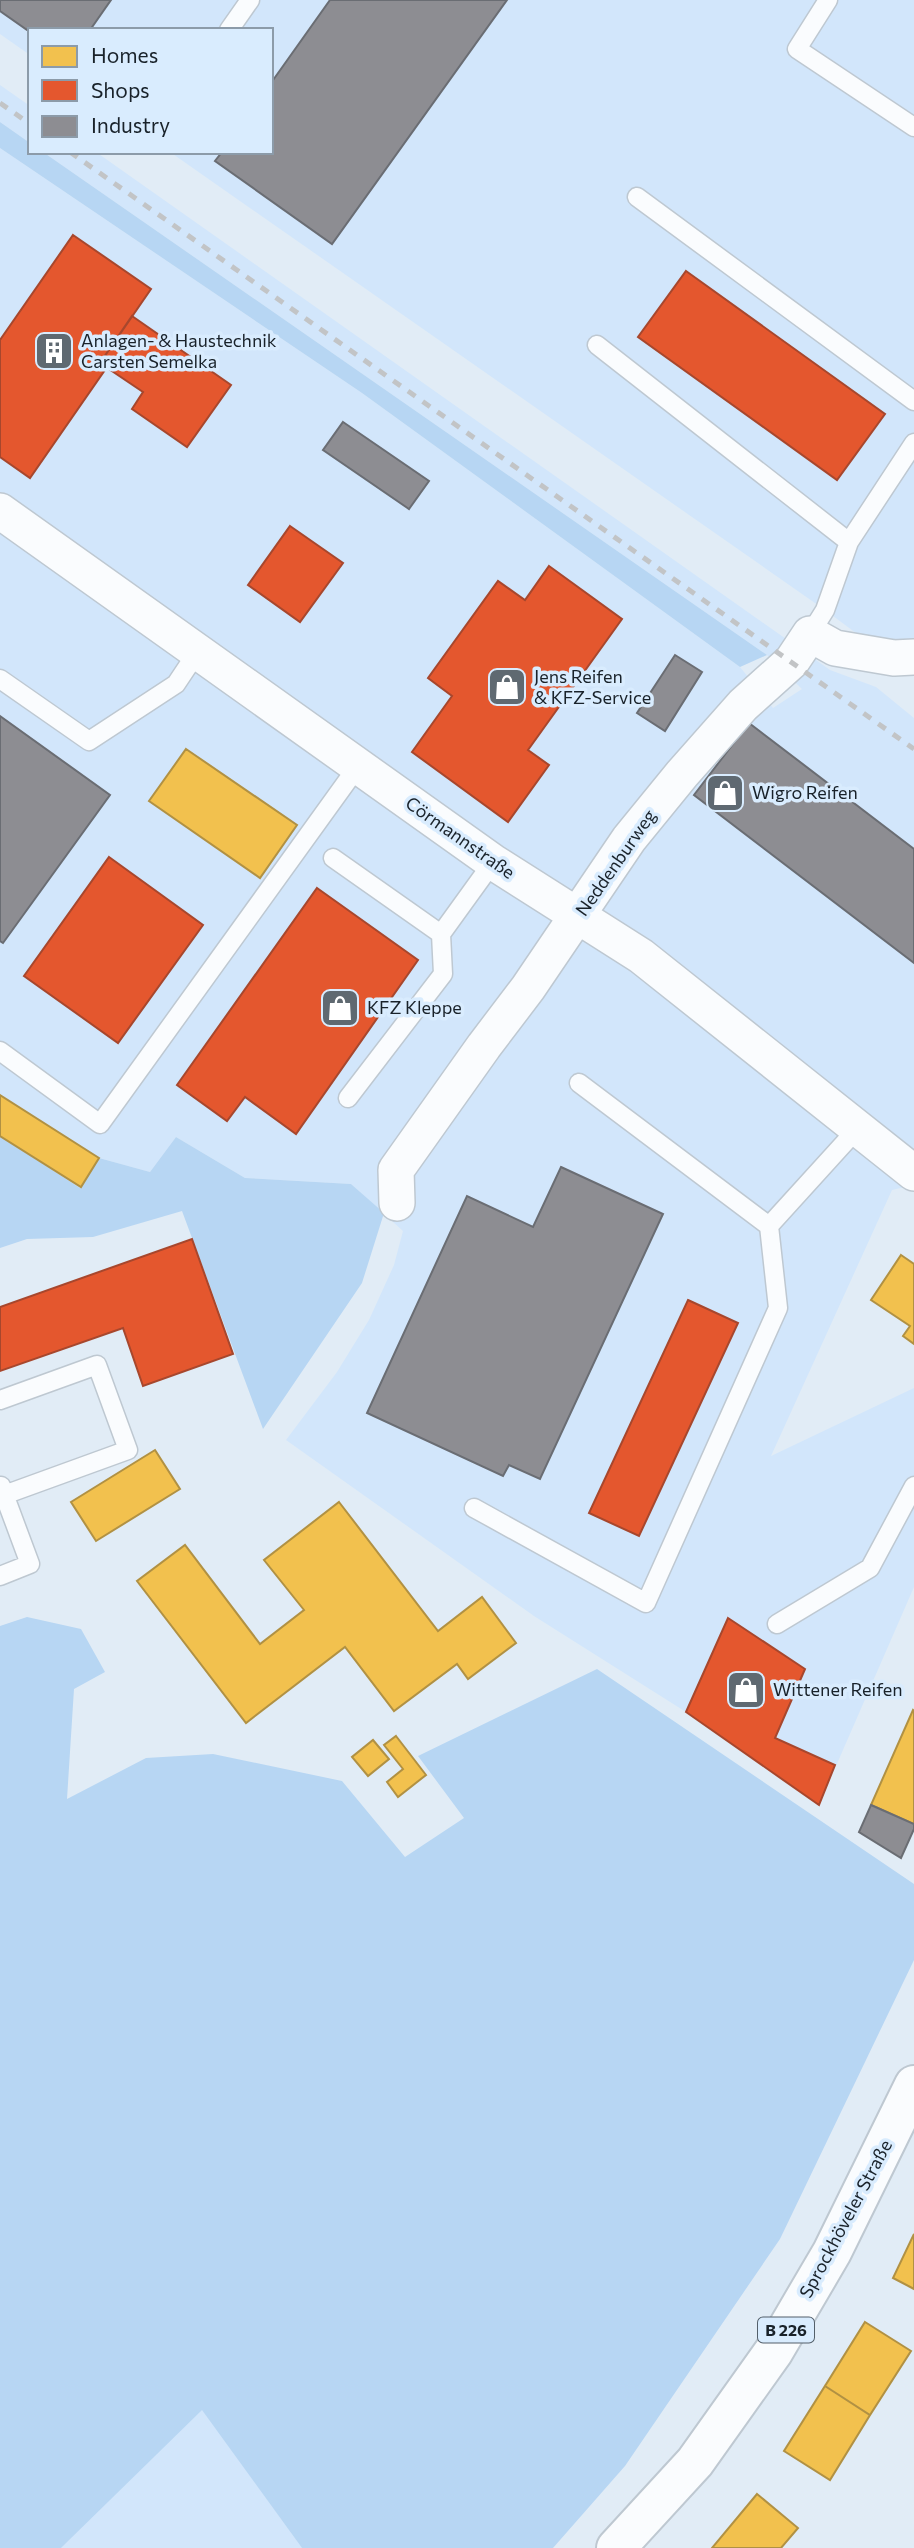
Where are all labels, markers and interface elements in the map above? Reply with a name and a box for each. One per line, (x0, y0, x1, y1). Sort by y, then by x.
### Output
legend (28, 28, 273, 154)
text: Homes (91, 42, 158, 67)
text: Shops (91, 77, 150, 102)
text: Industry (91, 112, 170, 137)
place label: Anlagen- & Haustechnik Carsten Semelka (81, 329, 277, 372)
building icon: Anlagen- & Haustechnik Carsten Semelka (33, 330, 75, 372)
place label: Jens Reifen & KFZ-Service (534, 665, 651, 708)
shop icon: Jens Reifen & KFZ-Service (486, 666, 528, 708)
shop icon: Wigro Reifen (704, 772, 746, 814)
place label: Wigro Reifen (752, 781, 858, 803)
street label: Cörmannstraße (402, 791, 519, 883)
street label: Neddenburweg (570, 805, 660, 920)
shop icon: KFZ Kleppe (319, 987, 361, 1029)
place label: KFZ Kleppe (367, 996, 462, 1018)
shop icon: Wittener Reifen (725, 1669, 767, 1711)
place label: Wittener Reifen (773, 1678, 903, 1700)
street label: Sprockhöveler Straße (794, 2136, 896, 2301)
road number: B 226 (758, 2318, 814, 2342)

